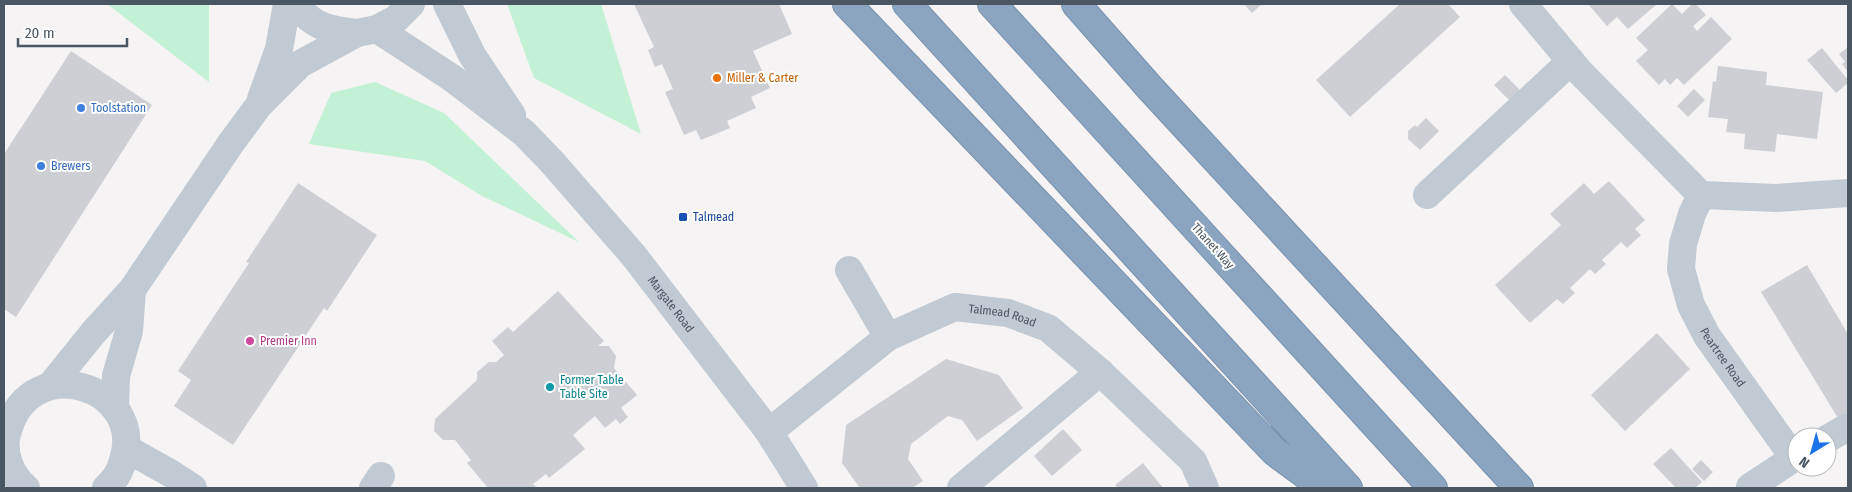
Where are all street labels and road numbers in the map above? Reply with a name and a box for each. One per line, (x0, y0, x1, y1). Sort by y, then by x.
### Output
street label: Thanet Way (1189, 220, 1238, 272)
street label: Margate Road (645, 273, 697, 335)
street label: Talmead Road (968, 302, 1038, 330)
street label: Peartree Road (1697, 325, 1748, 390)

